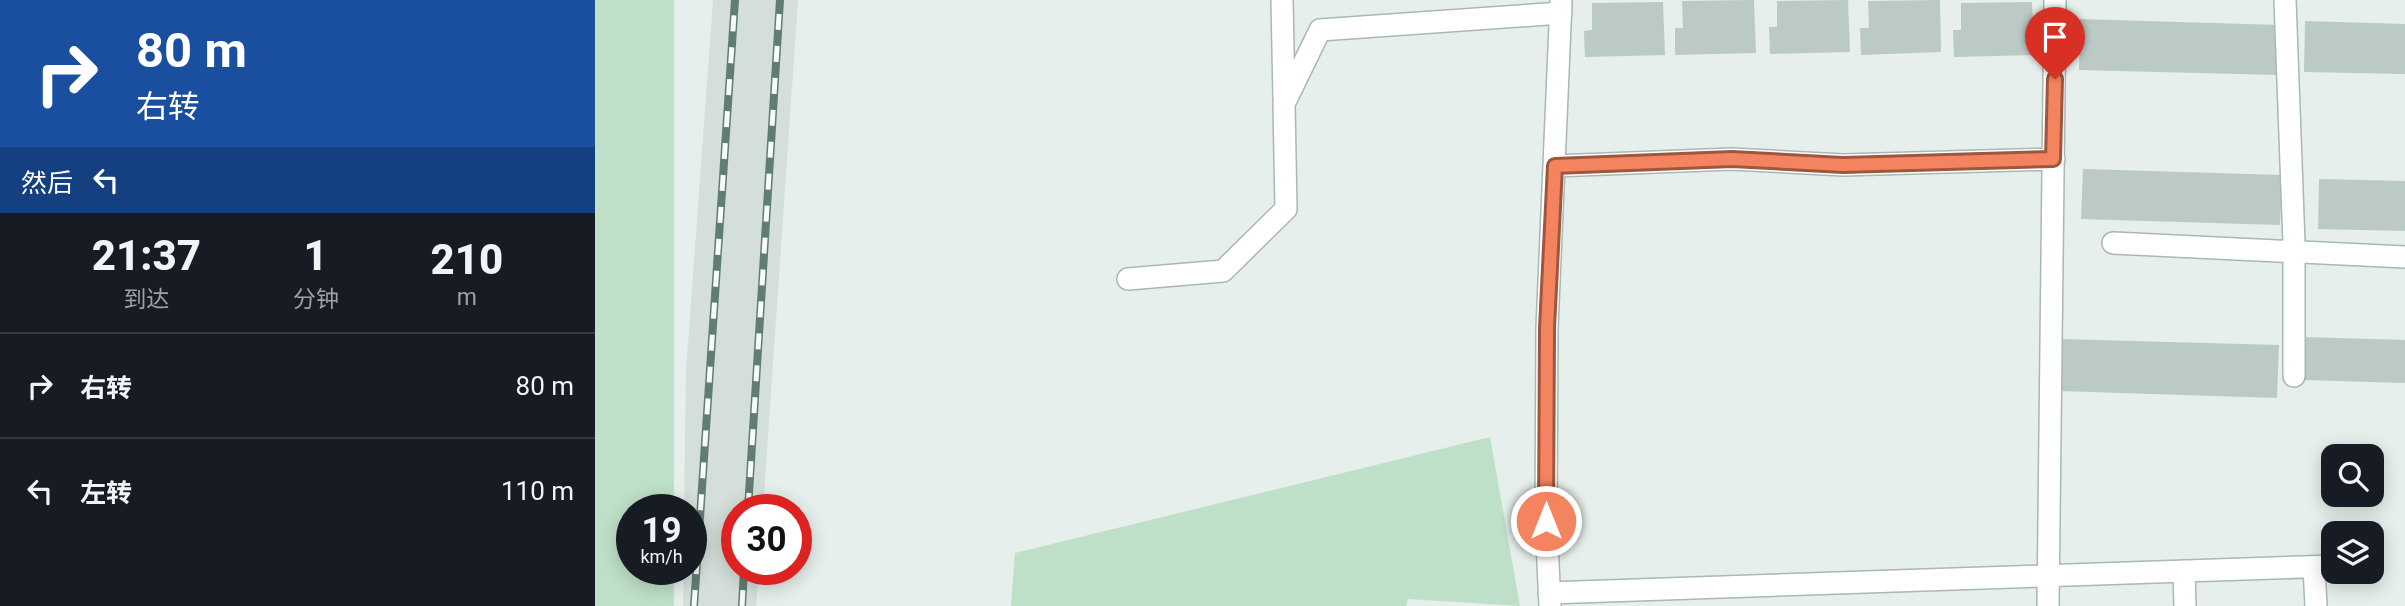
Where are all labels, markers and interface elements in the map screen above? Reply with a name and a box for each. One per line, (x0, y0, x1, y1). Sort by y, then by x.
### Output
pin (2025, 7, 2085, 79)
icon: arrive (2036, 18, 2074, 56)
text: 80 m (136, 22, 247, 79)
icon: right (21, 28, 112, 119)
text: 右转 (136, 88, 200, 126)
icon: left (87, 161, 125, 199)
text: 然后 (21, 168, 73, 198)
text: 21:37 (92, 231, 201, 280)
text: 1 (304, 231, 328, 280)
text: 210 (431, 235, 503, 284)
text: m (457, 284, 477, 311)
text: 到达 (123, 286, 169, 313)
text: 分钟 (293, 286, 339, 313)
icon: right (21, 367, 59, 405)
text: 80 m (516, 371, 574, 401)
text: 右转 (80, 373, 132, 403)
map controls (2321, 444, 2384, 584)
button: search (2321, 444, 2384, 507)
icon: left (21, 472, 59, 510)
text: 110 m (501, 476, 574, 506)
text: 左转 (80, 478, 132, 508)
position arrow (1509, 484, 1583, 558)
speed limit sign: 30 (721, 494, 812, 585)
text: 19 (641, 510, 682, 551)
button: layers (2321, 521, 2384, 584)
text: km/h (640, 546, 683, 567)

